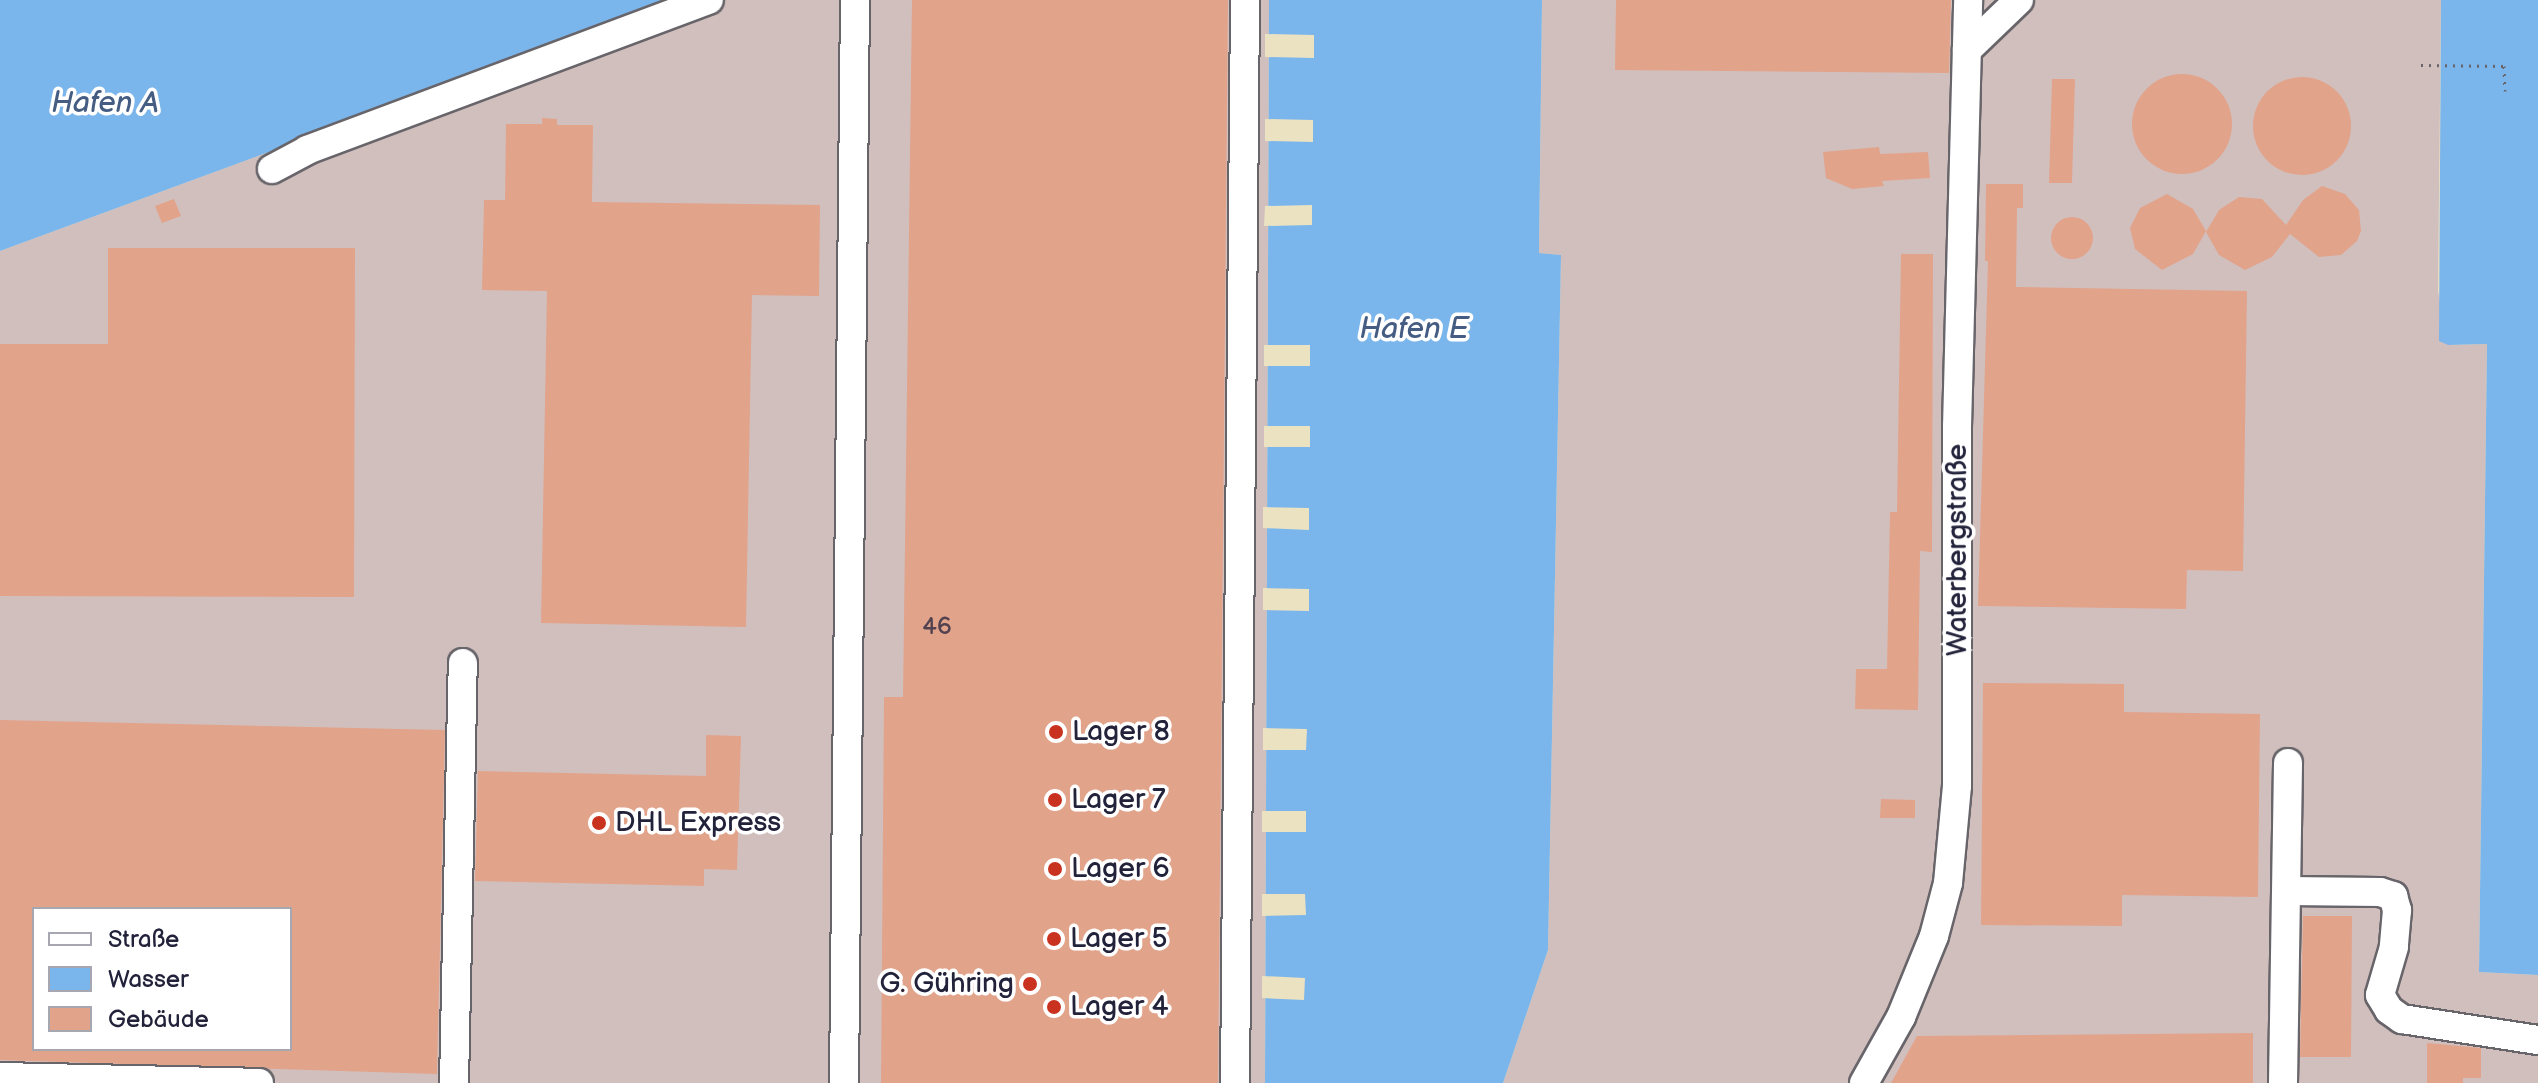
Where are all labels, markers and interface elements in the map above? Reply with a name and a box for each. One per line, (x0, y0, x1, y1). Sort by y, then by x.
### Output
water label: Hafen A (51, 85, 159, 121)
water label: Hafen E (1359, 311, 1469, 347)
street label: Waterbergstraße (1941, 444, 1975, 656)
house number: 46 (922, 613, 952, 641)
place label: Lager 8 (1072, 715, 1170, 749)
marker: Lager 8 (1047, 723, 1065, 741)
place label: Lager 7 (1071, 783, 1166, 817)
marker: Lager 7 (1046, 791, 1064, 809)
place label: DHL Express (615, 806, 781, 840)
marker: DHL Express (590, 814, 608, 832)
place label: Lager 6 (1071, 852, 1170, 886)
marker: Lager 6 (1046, 860, 1064, 878)
legend (32, 907, 292, 1051)
place label: Lager 5 (1070, 922, 1168, 956)
text: Straße (108, 925, 179, 954)
marker: Lager 5 (1045, 930, 1063, 948)
text: Wasser (108, 965, 189, 994)
place label: G. Gühring (879, 967, 1014, 1001)
marker: G. Gühring (1021, 975, 1039, 993)
place label: Lager 4 (1070, 990, 1169, 1024)
marker: Lager 4 (1045, 998, 1063, 1016)
text: Gebäude (108, 1005, 209, 1034)

